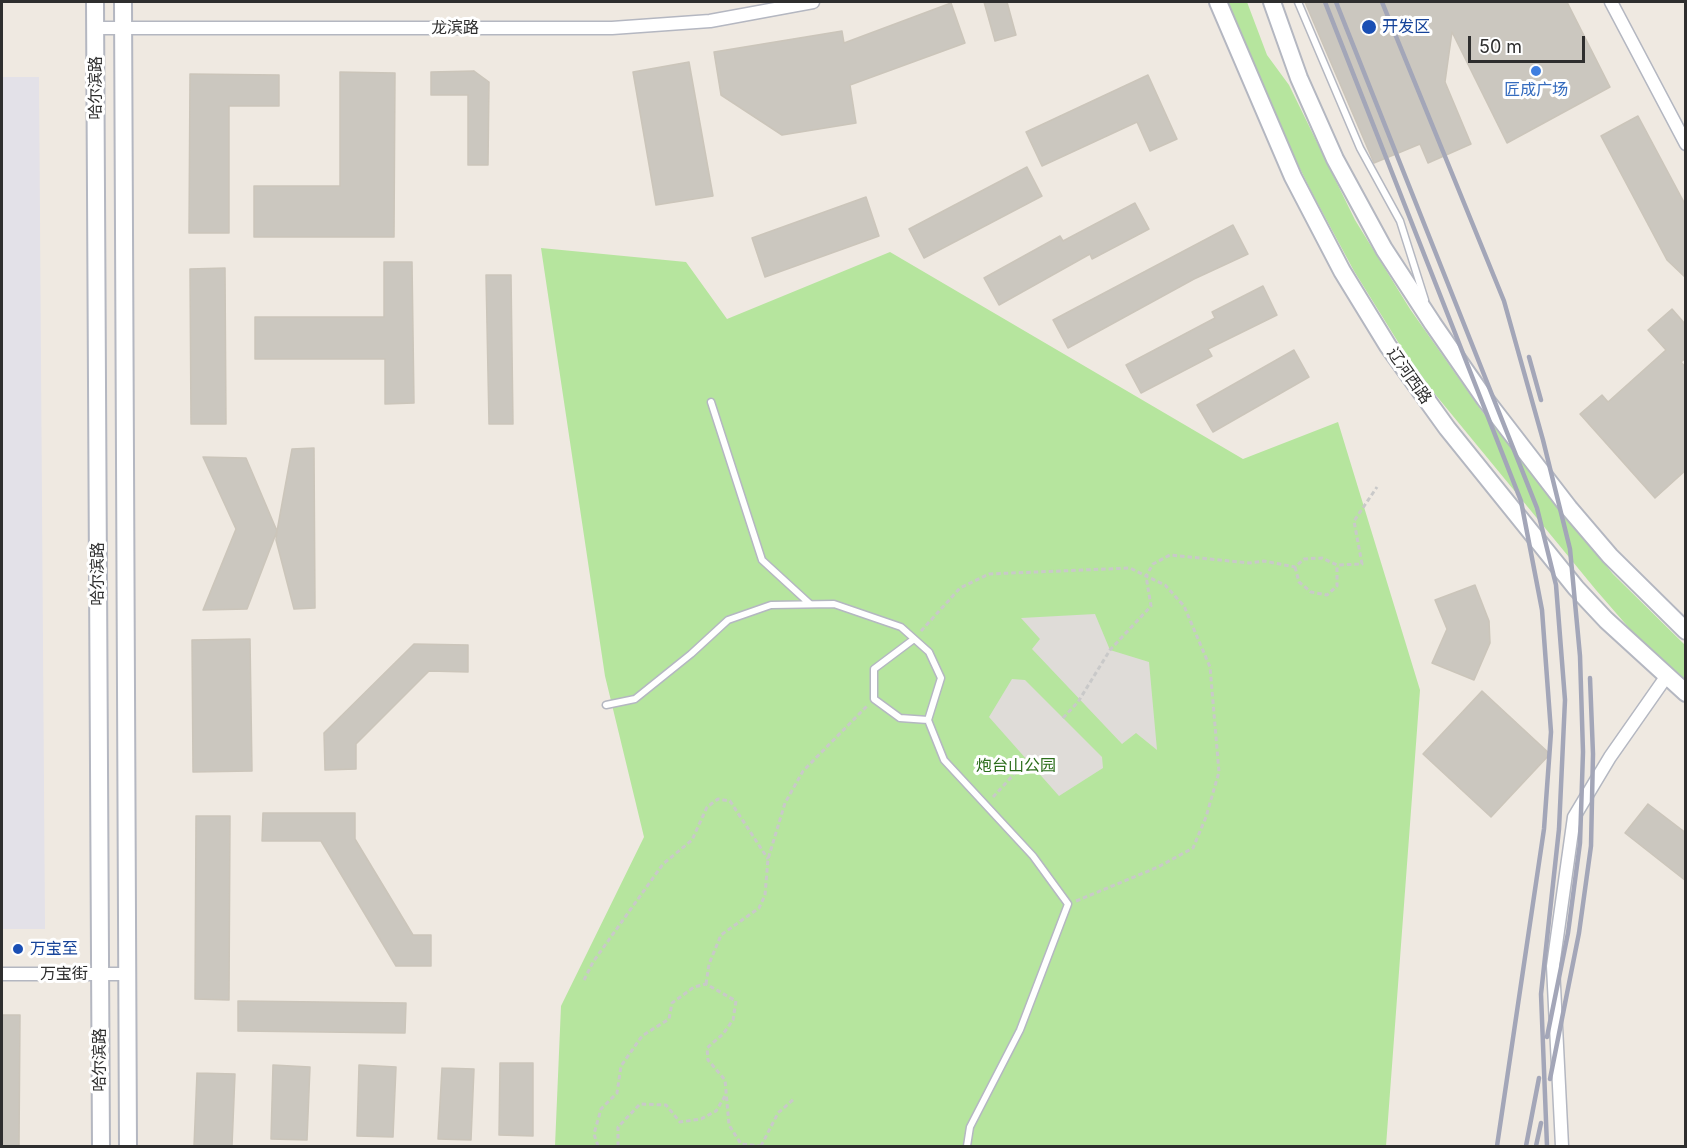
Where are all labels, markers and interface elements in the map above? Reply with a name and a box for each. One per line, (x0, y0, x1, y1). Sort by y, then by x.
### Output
place label: 开发区 (1382, 17, 1430, 37)
street label: 龙滨路 (431, 18, 479, 38)
marker: 开发区 (1360, 18, 1378, 36)
scale bar (1471, 24, 1588, 62)
text: 50 m (1479, 36, 1522, 57)
street label: 哈尔滨路 (86, 56, 106, 120)
marker: 匠成广场 (1529, 64, 1543, 78)
place label: 匠成广场 (1504, 80, 1568, 100)
street label: 辽河西路 (1383, 344, 1435, 408)
street label: 哈尔滨路 (88, 542, 108, 606)
park label: 炮台山公园 (976, 756, 1056, 776)
place label: 万宝至 (30, 939, 78, 959)
marker: 万宝至 (11, 942, 25, 956)
street label: 万宝街 (40, 964, 88, 984)
street label: 哈尔滨路 (90, 1028, 110, 1092)

